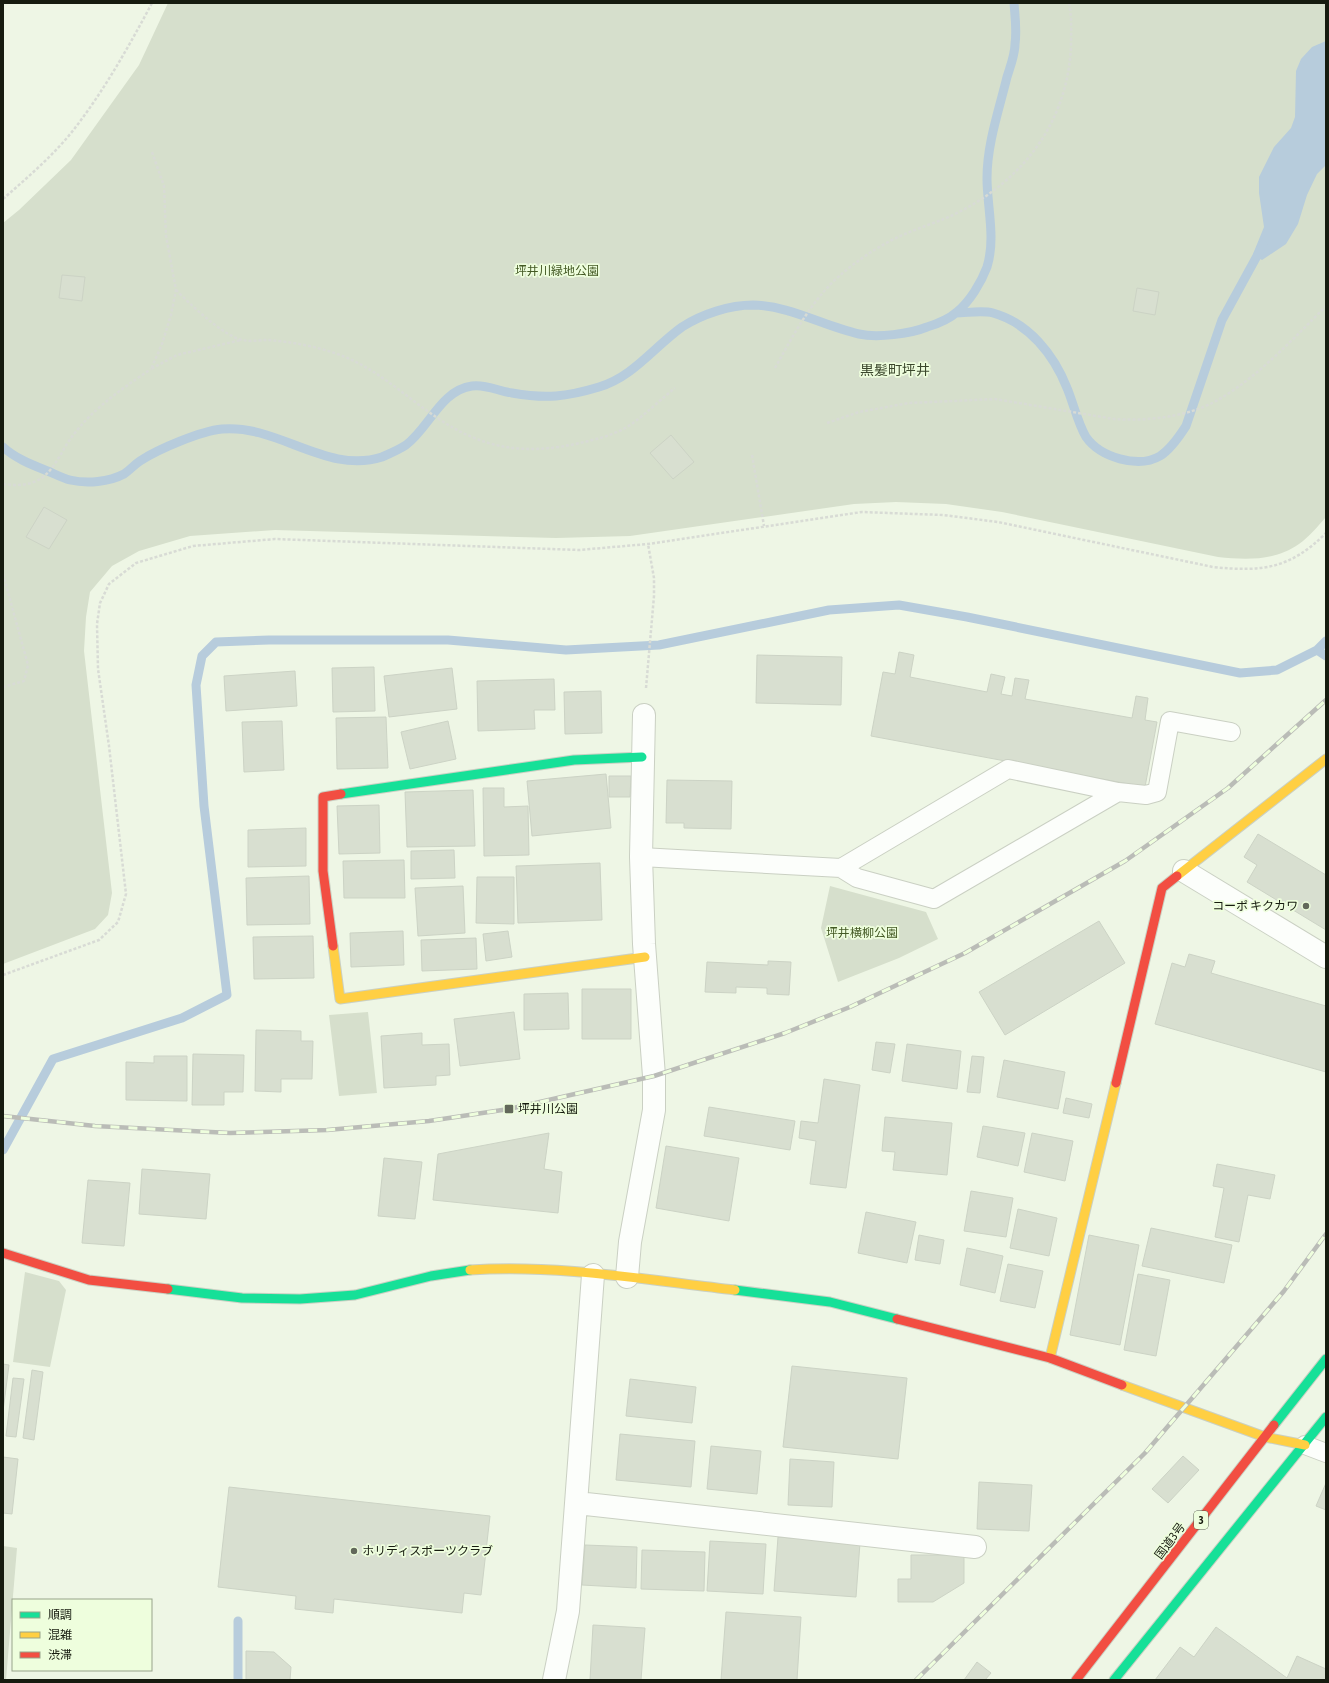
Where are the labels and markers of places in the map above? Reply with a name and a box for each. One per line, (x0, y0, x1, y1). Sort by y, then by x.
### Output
place label: コーポ キクカワ (1212, 899, 1298, 913)
marker: コーポ キクカワ (1301, 901, 1311, 911)
place label: 坪井川公園 (518, 1102, 578, 1116)
marker: 坪井川公園 (503, 1103, 515, 1115)
place label: ホリディスポーツクラブ (362, 1544, 493, 1558)
marker: ホリディスポーツクラブ (349, 1546, 359, 1556)

